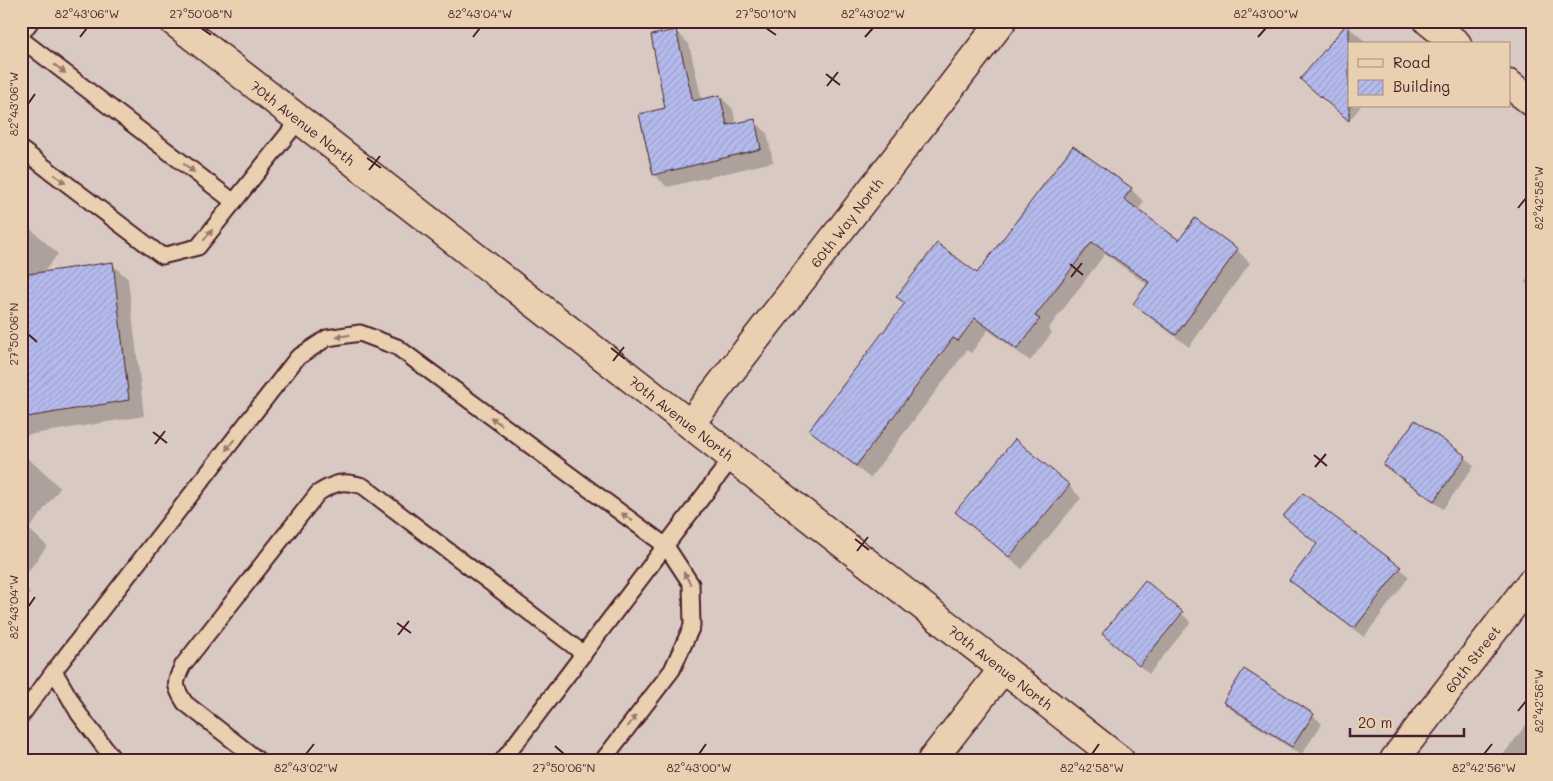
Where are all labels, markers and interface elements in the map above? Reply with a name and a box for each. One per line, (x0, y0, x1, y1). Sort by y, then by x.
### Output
text: 82°43'06"W (55, 5, 119, 21)
text: 27°50'08"N (170, 5, 232, 21)
text: 82°43'04"W (448, 5, 512, 21)
text: 27°50'10"N (736, 5, 796, 21)
text: 82°43'02"W (841, 5, 905, 21)
text: 82°43'00"W (1234, 5, 1298, 21)
legend (1348, 42, 1510, 108)
text: Road (1393, 52, 1430, 72)
one-way arrow (53, 63, 66, 74)
text: 82°43'06"W (5, 72, 21, 136)
street label: 70th Avenue North (247, 76, 359, 169)
text: Building (1393, 76, 1450, 96)
one-way arrow (182, 162, 195, 173)
text: 82°42'58"W (1530, 166, 1546, 230)
one-way arrow (53, 173, 66, 184)
street label: 60th Way North (805, 174, 887, 271)
one-way arrow (202, 229, 213, 242)
text: 27°50'06"N (5, 303, 21, 365)
one-way arrow (335, 332, 351, 340)
street label: 70th Avenue North (625, 371, 738, 465)
one-way arrow (490, 415, 503, 426)
one-way arrow (224, 438, 235, 451)
one-way arrow (620, 512, 634, 522)
one-way arrow (682, 571, 691, 584)
text: 82°43'04"W (5, 575, 21, 639)
street label: 70th Avenue North (945, 620, 1057, 714)
street label: 60th Street (1440, 621, 1504, 696)
text: 82°42'56"W (1530, 669, 1546, 733)
scale bar (1350, 706, 1464, 738)
text: 20 m (1358, 712, 1392, 732)
one-way arrow (627, 715, 638, 728)
text: 82°43'02"W (274, 759, 338, 775)
text: 27°50'06"N (533, 759, 595, 775)
text: 82°43'00"W (667, 759, 731, 775)
text: 82°42'58"W (1060, 759, 1124, 775)
text: 82°42'56"W (1452, 759, 1516, 775)

